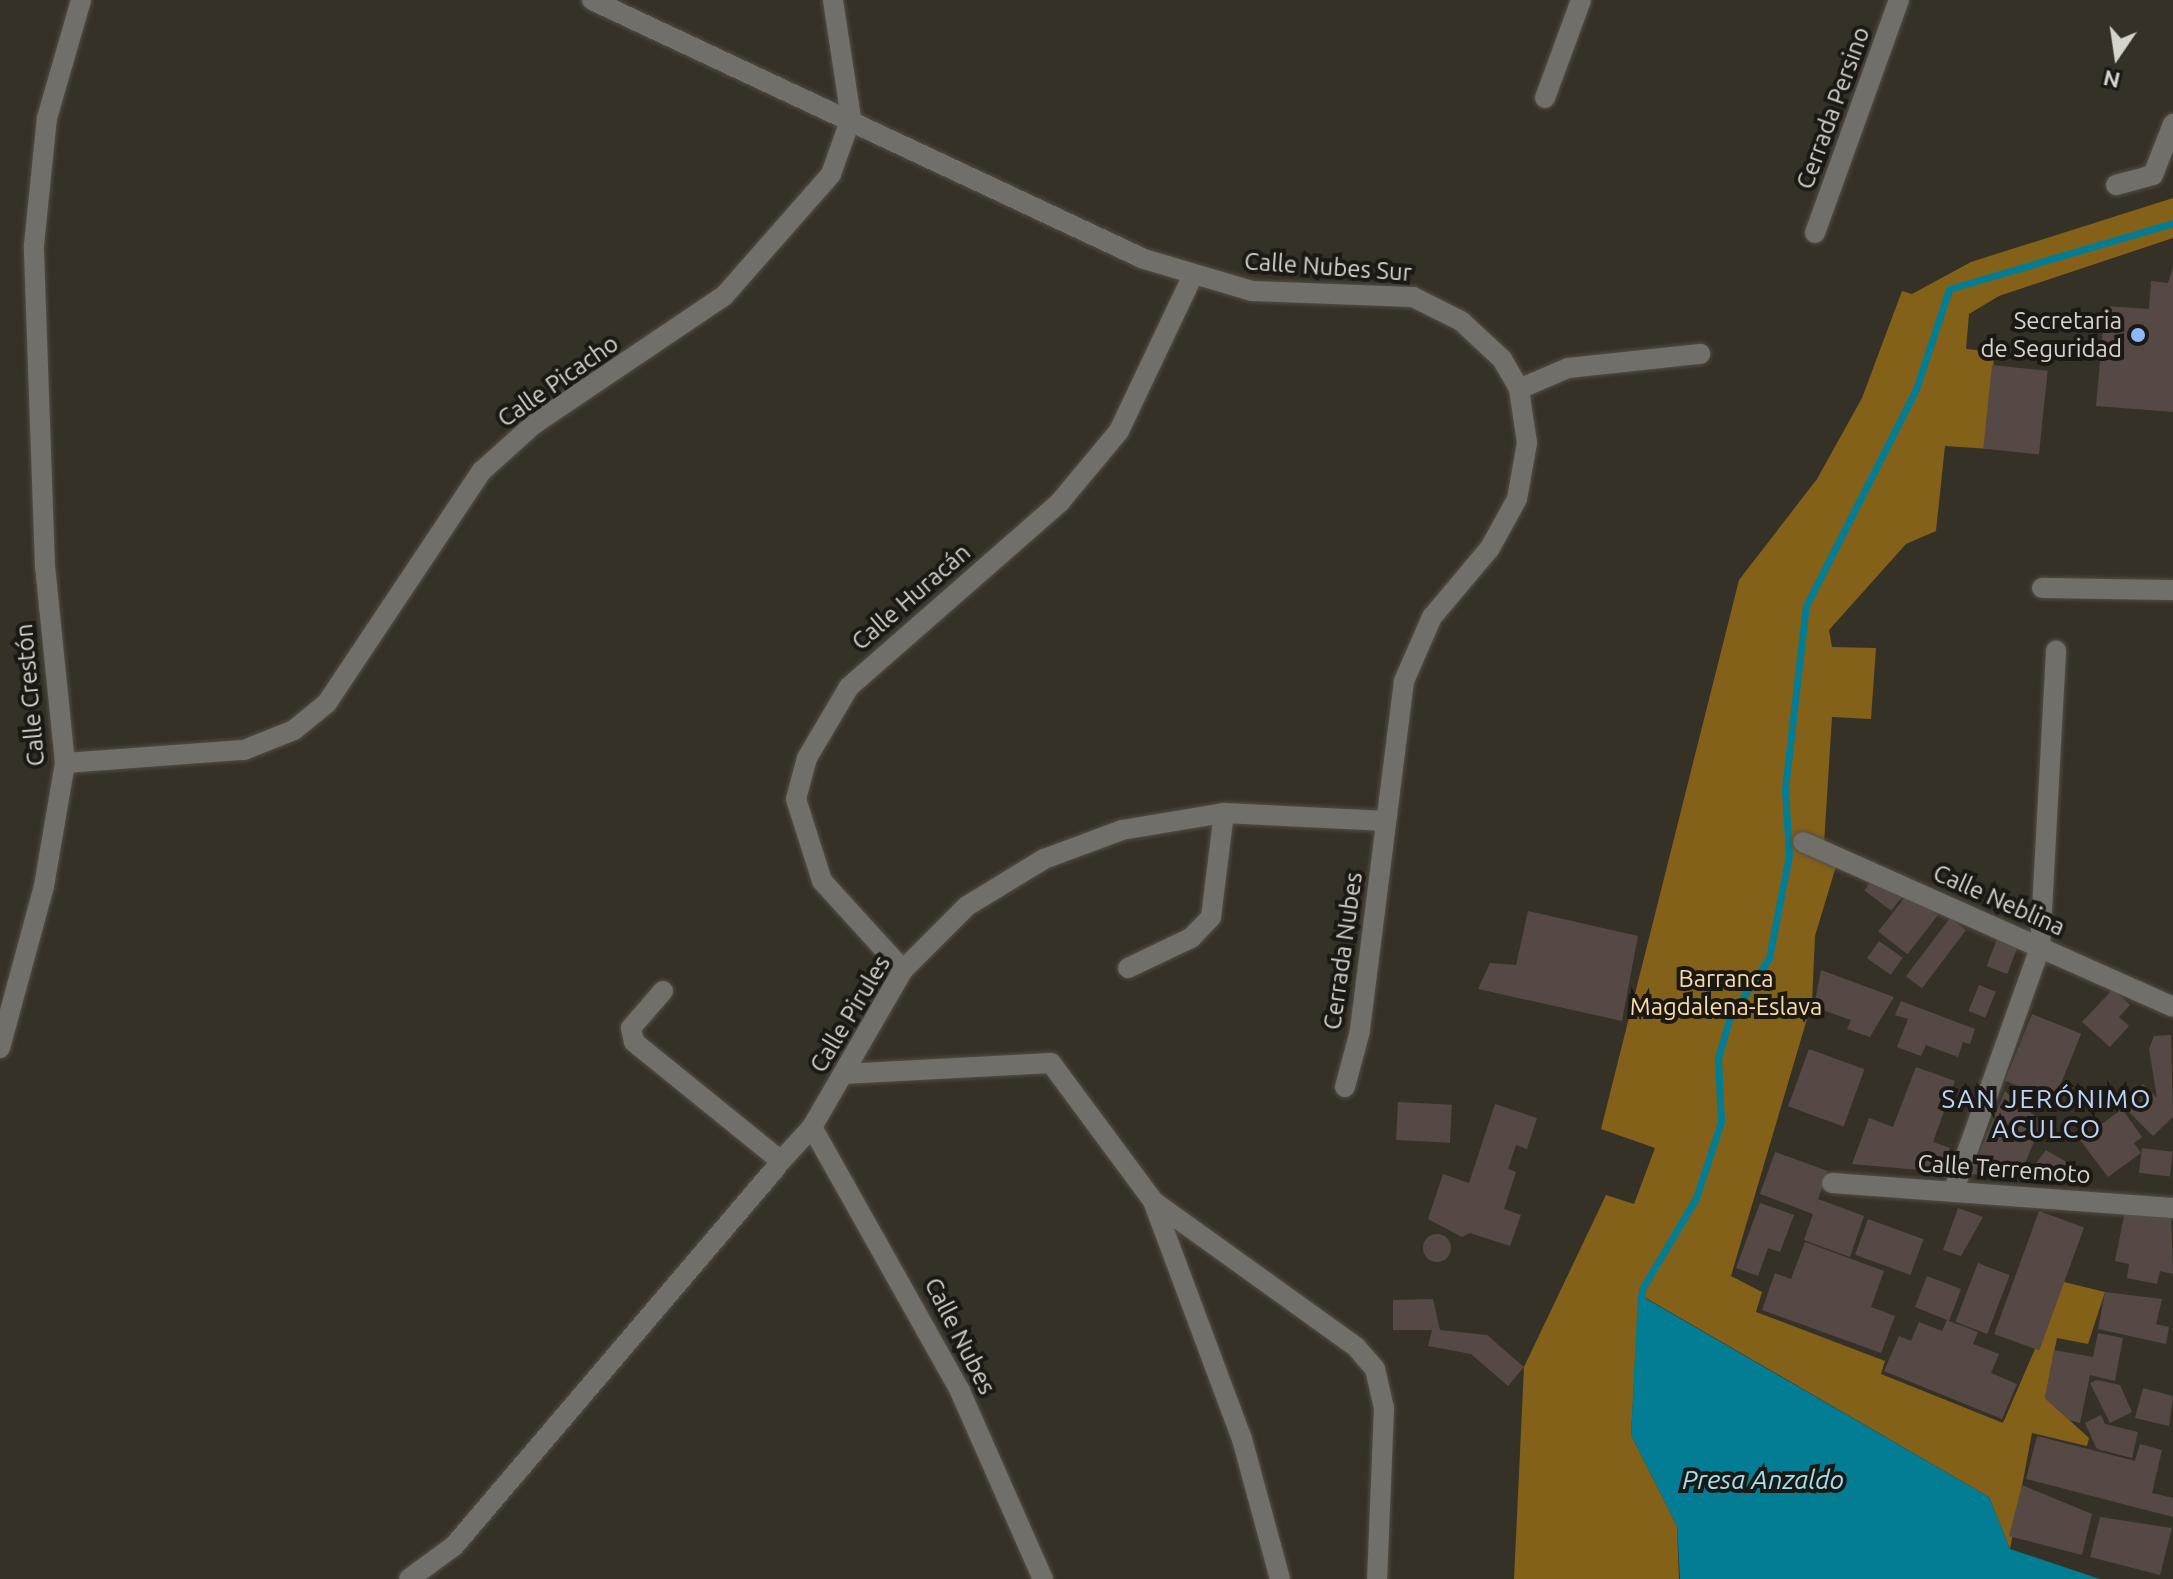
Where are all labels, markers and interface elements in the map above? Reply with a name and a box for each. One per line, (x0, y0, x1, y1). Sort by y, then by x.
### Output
north arrow (2077, 16, 2157, 96)
street label: Cerrada Persino (1790, 23, 1876, 193)
text: N (2101, 66, 2122, 94)
street label: Calle Nubes Sur (1243, 247, 1413, 287)
place label: Secretaria de Seguridad (1981, 307, 2122, 363)
marker: Secretaria de Seguridad (2129, 326, 2147, 344)
street label: Calle Picacho (492, 329, 624, 433)
street label: Calle Huracán (846, 538, 976, 656)
street label: Calle Crestón (9, 623, 51, 767)
street label: Calle Neblina (1929, 858, 2069, 942)
street label: Cerrada Nubes (1318, 870, 1368, 1032)
street label: Calle Pirules (804, 950, 896, 1078)
park label: Barranca Magdalena-Eslava (1630, 965, 1822, 1021)
district label: SAN JERÓNIMO ACULCO (1942, 1083, 2152, 1144)
street label: Calle Terremoto (1916, 1149, 2092, 1189)
street label: Calle Nubes (918, 1273, 1002, 1399)
water label: Presa Anzaldo (1682, 1464, 1844, 1496)

